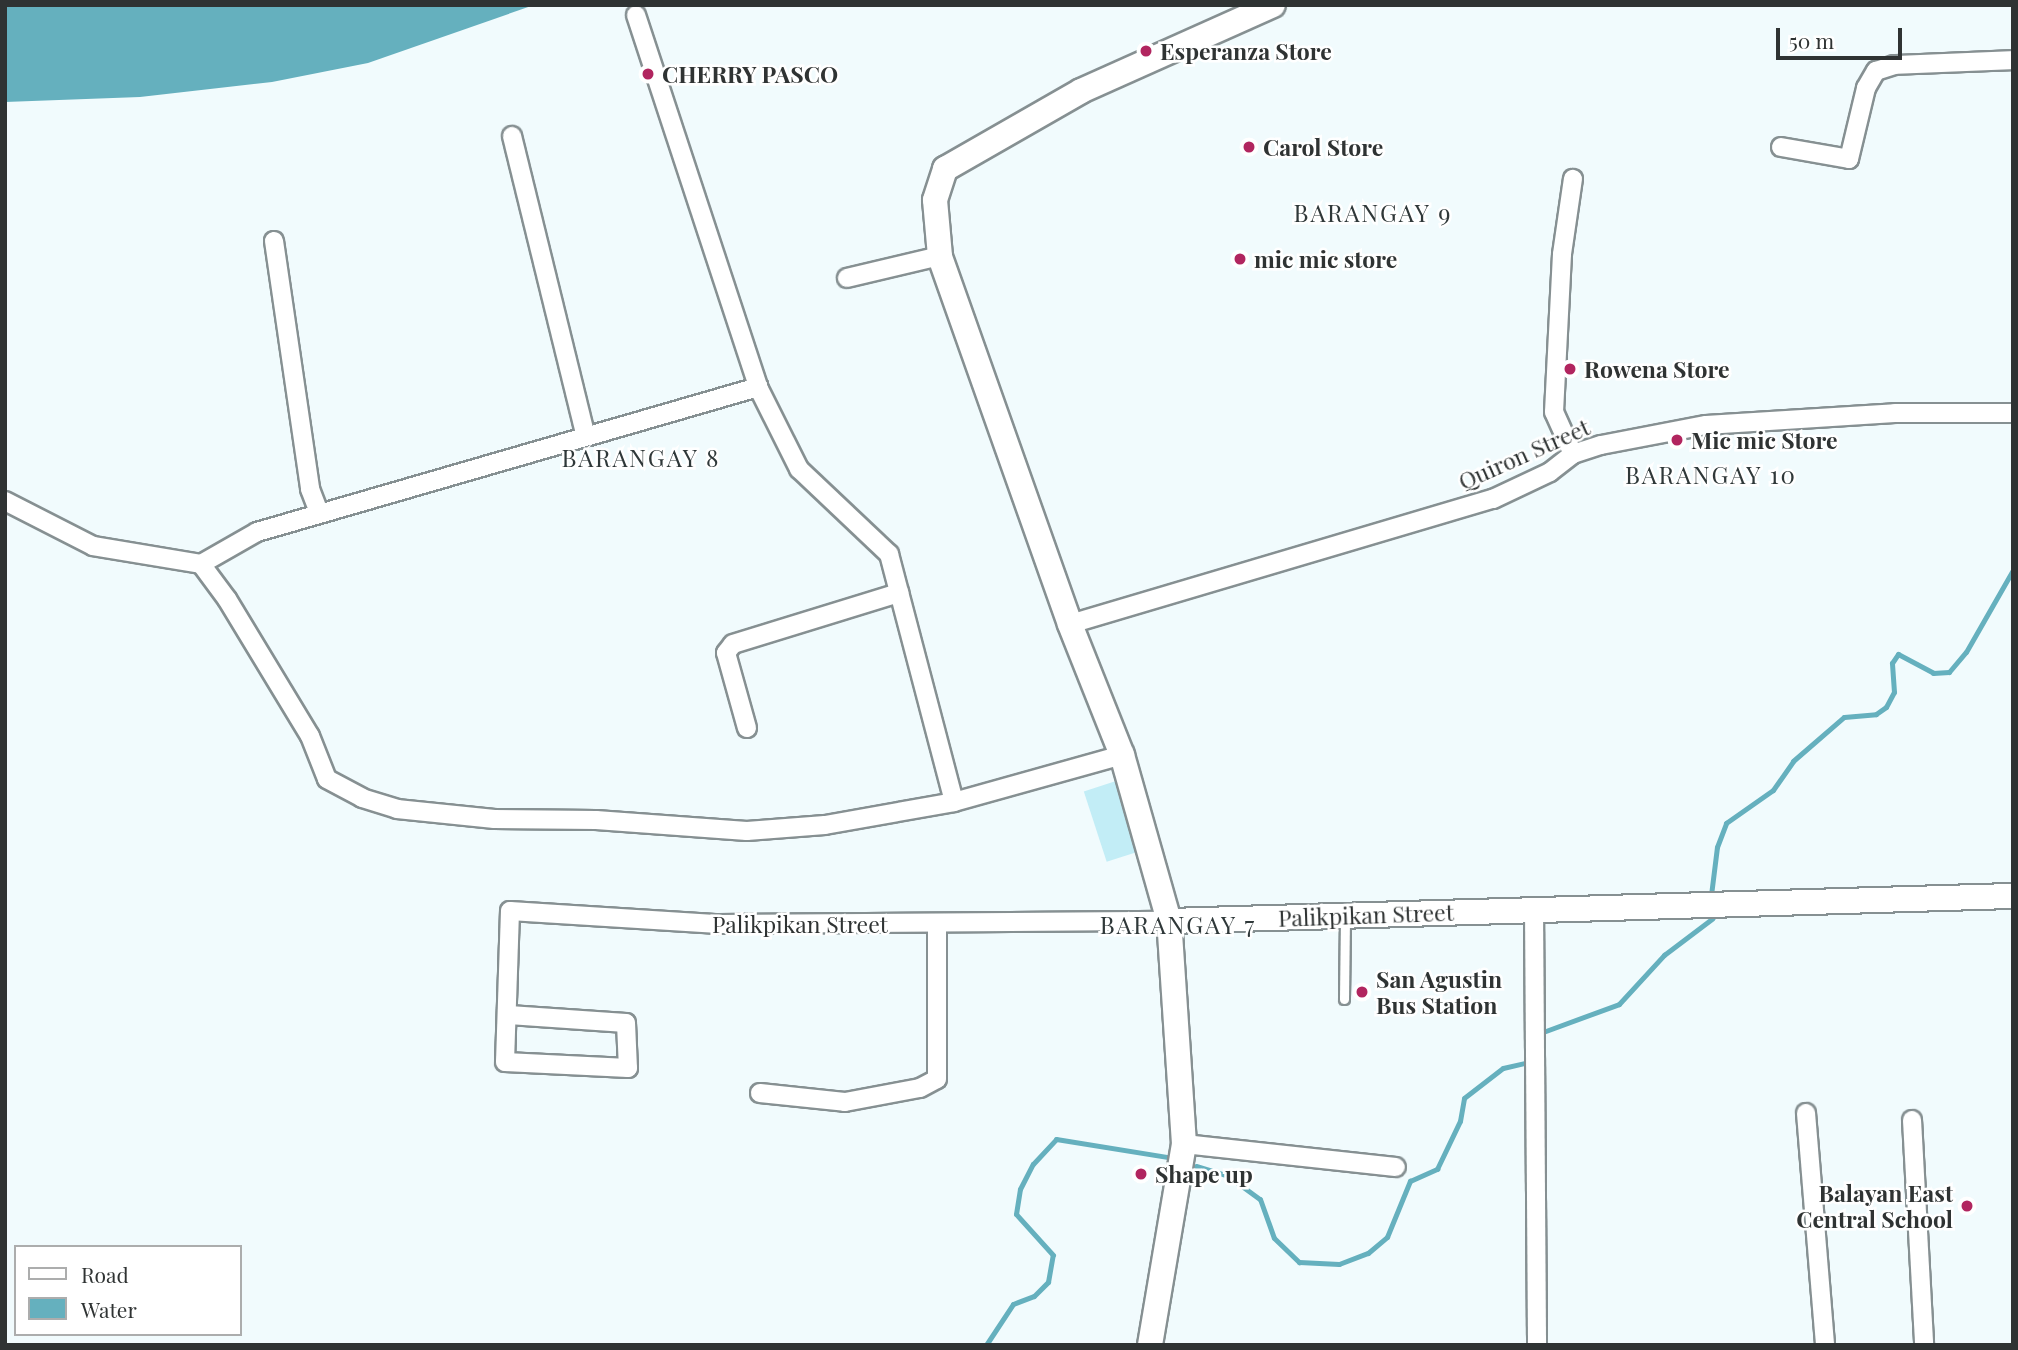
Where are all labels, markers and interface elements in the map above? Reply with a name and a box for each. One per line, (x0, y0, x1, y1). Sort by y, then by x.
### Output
scale bar (1780, 14, 1906, 58)
text: 50 m (1789, 26, 1834, 54)
place label: Esperanza Store (1160, 37, 1332, 65)
marker: Esperanza Store (1138, 43, 1154, 59)
place label: CHERRY PASCO (662, 60, 839, 88)
marker: CHERRY PASCO (640, 66, 656, 82)
place label: Carol Store (1263, 133, 1383, 161)
marker: Carol Store (1241, 139, 1257, 155)
district label: BARANGAY 9 (1294, 199, 1452, 227)
place label: mic mic store (1254, 245, 1397, 273)
marker: mic mic store (1232, 251, 1248, 267)
place label: Rowena Store (1584, 355, 1730, 383)
marker: Rowena Store (1562, 361, 1578, 377)
street label: Quiron Street (1454, 413, 1594, 495)
place label: Mic mic Store (1691, 426, 1838, 454)
marker: Mic mic Store (1669, 432, 1685, 448)
district label: BARANGAY 8 (562, 444, 720, 472)
district label: BARANGAY 10 (1626, 461, 1796, 489)
street label: Palikpikan Street (1278, 898, 1454, 932)
street label: Palikpikan Street (712, 910, 888, 938)
district label: BARANGAY 7 (1101, 911, 1255, 939)
place label: San Agustin Bus Station (1376, 965, 1503, 1019)
marker: San Agustin Bus Station (1354, 984, 1370, 1000)
place label: Shape up (1155, 1160, 1253, 1188)
marker: Shape up (1133, 1166, 1149, 1182)
place label: Balayan East Central School (1796, 1179, 1953, 1233)
marker: Balayan East Central School (1959, 1198, 1975, 1214)
legend (14, 1245, 242, 1336)
text: Road (81, 1260, 129, 1288)
text: Water (81, 1295, 137, 1323)

